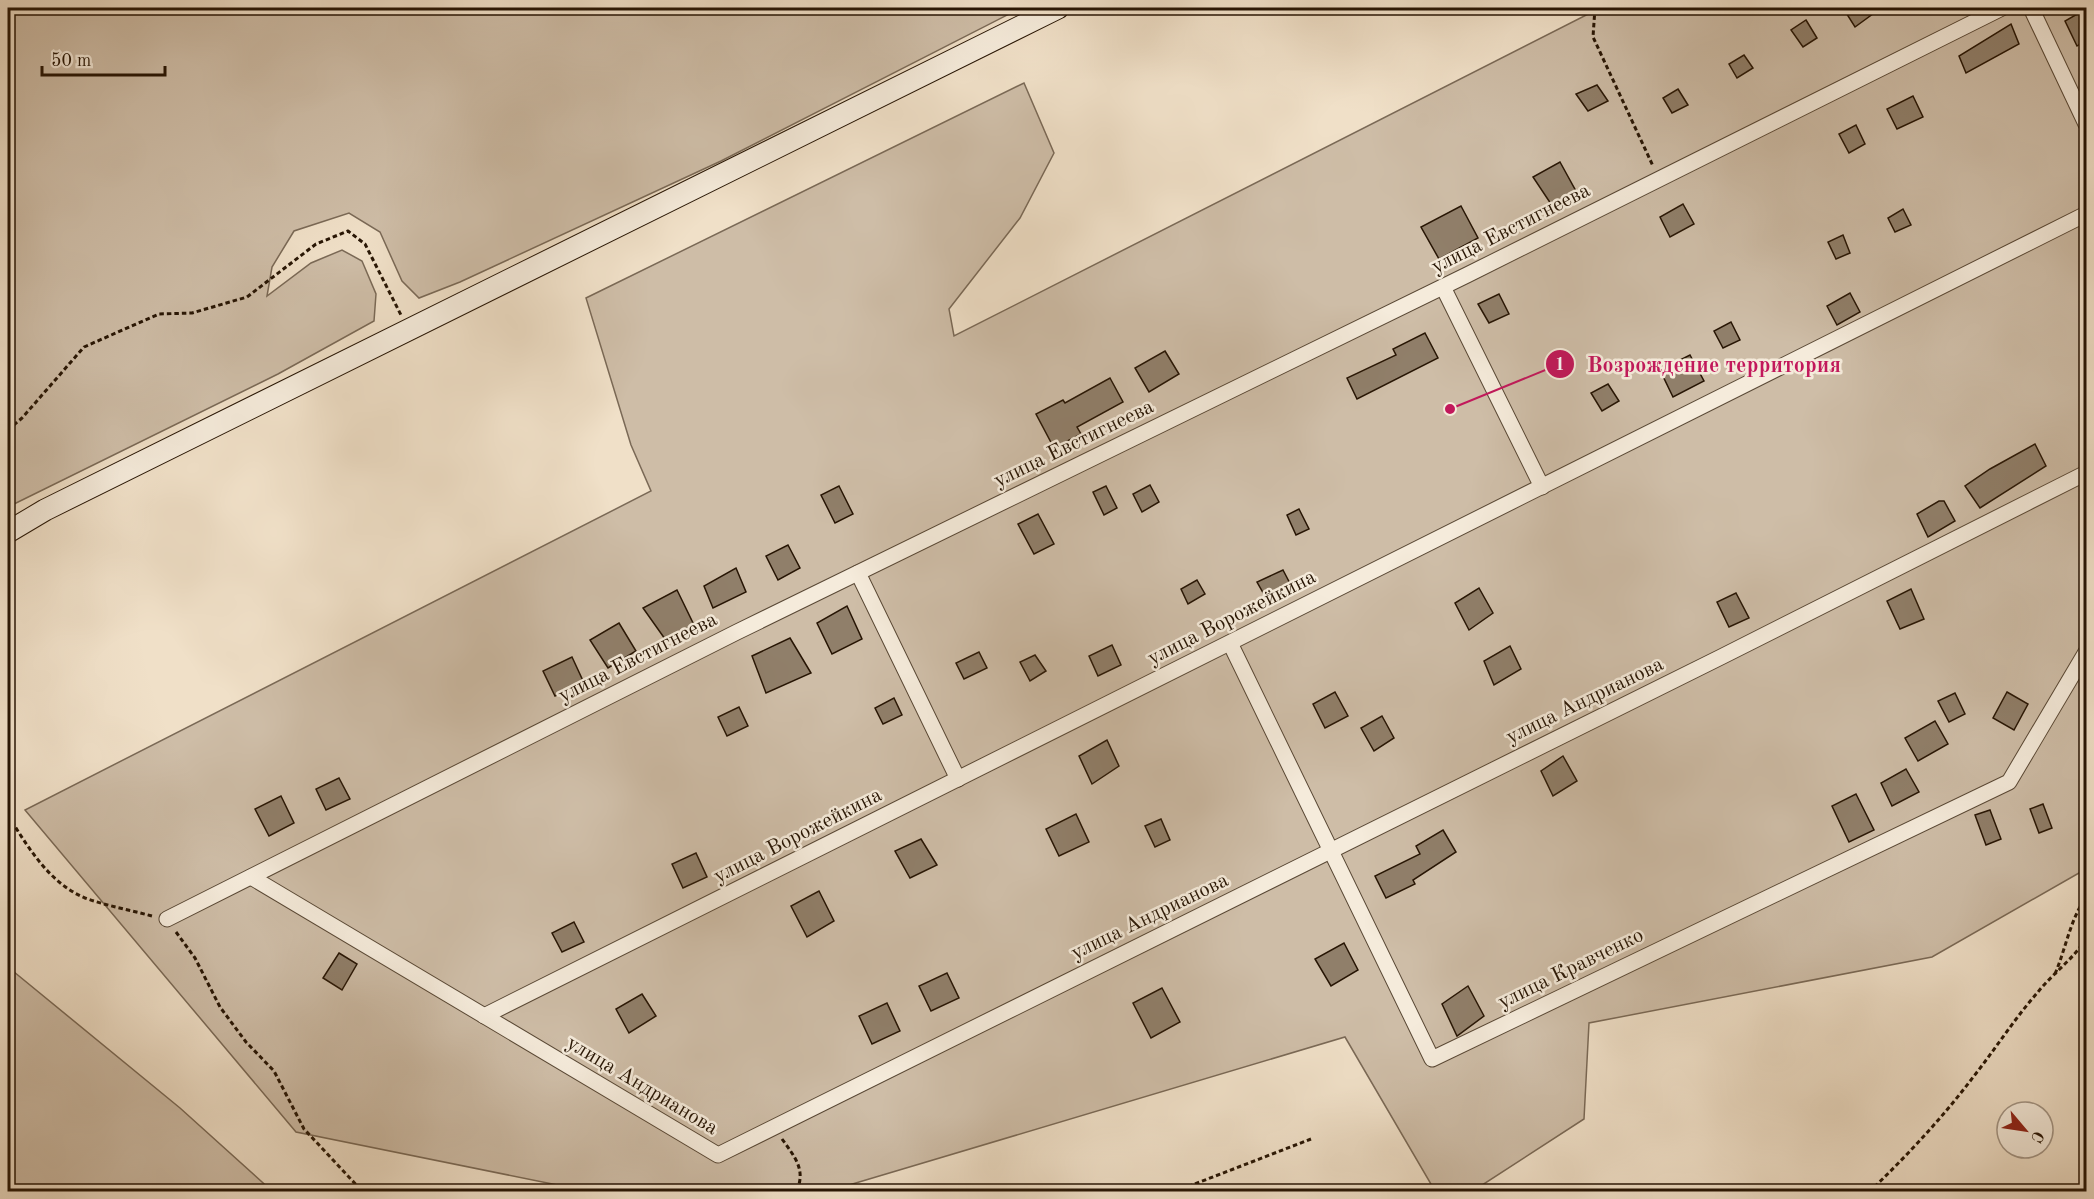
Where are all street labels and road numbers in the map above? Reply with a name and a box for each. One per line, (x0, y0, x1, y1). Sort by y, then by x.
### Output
street label: улица Евстигнеева (1428, 180, 1594, 278)
street label: улица Евстигнеева (991, 396, 1157, 492)
street label: улица Ворожейкина (1145, 567, 1319, 669)
street label: улица Евстигнеева (555, 609, 721, 707)
street label: улица Андрианова (1503, 654, 1667, 748)
street label: улица Ворожейкина (711, 785, 885, 887)
street label: улица Андрианова (1068, 870, 1232, 964)
street label: улица Кравченко (1495, 925, 1647, 1013)
street label: улица Андрианова (563, 1033, 721, 1139)

